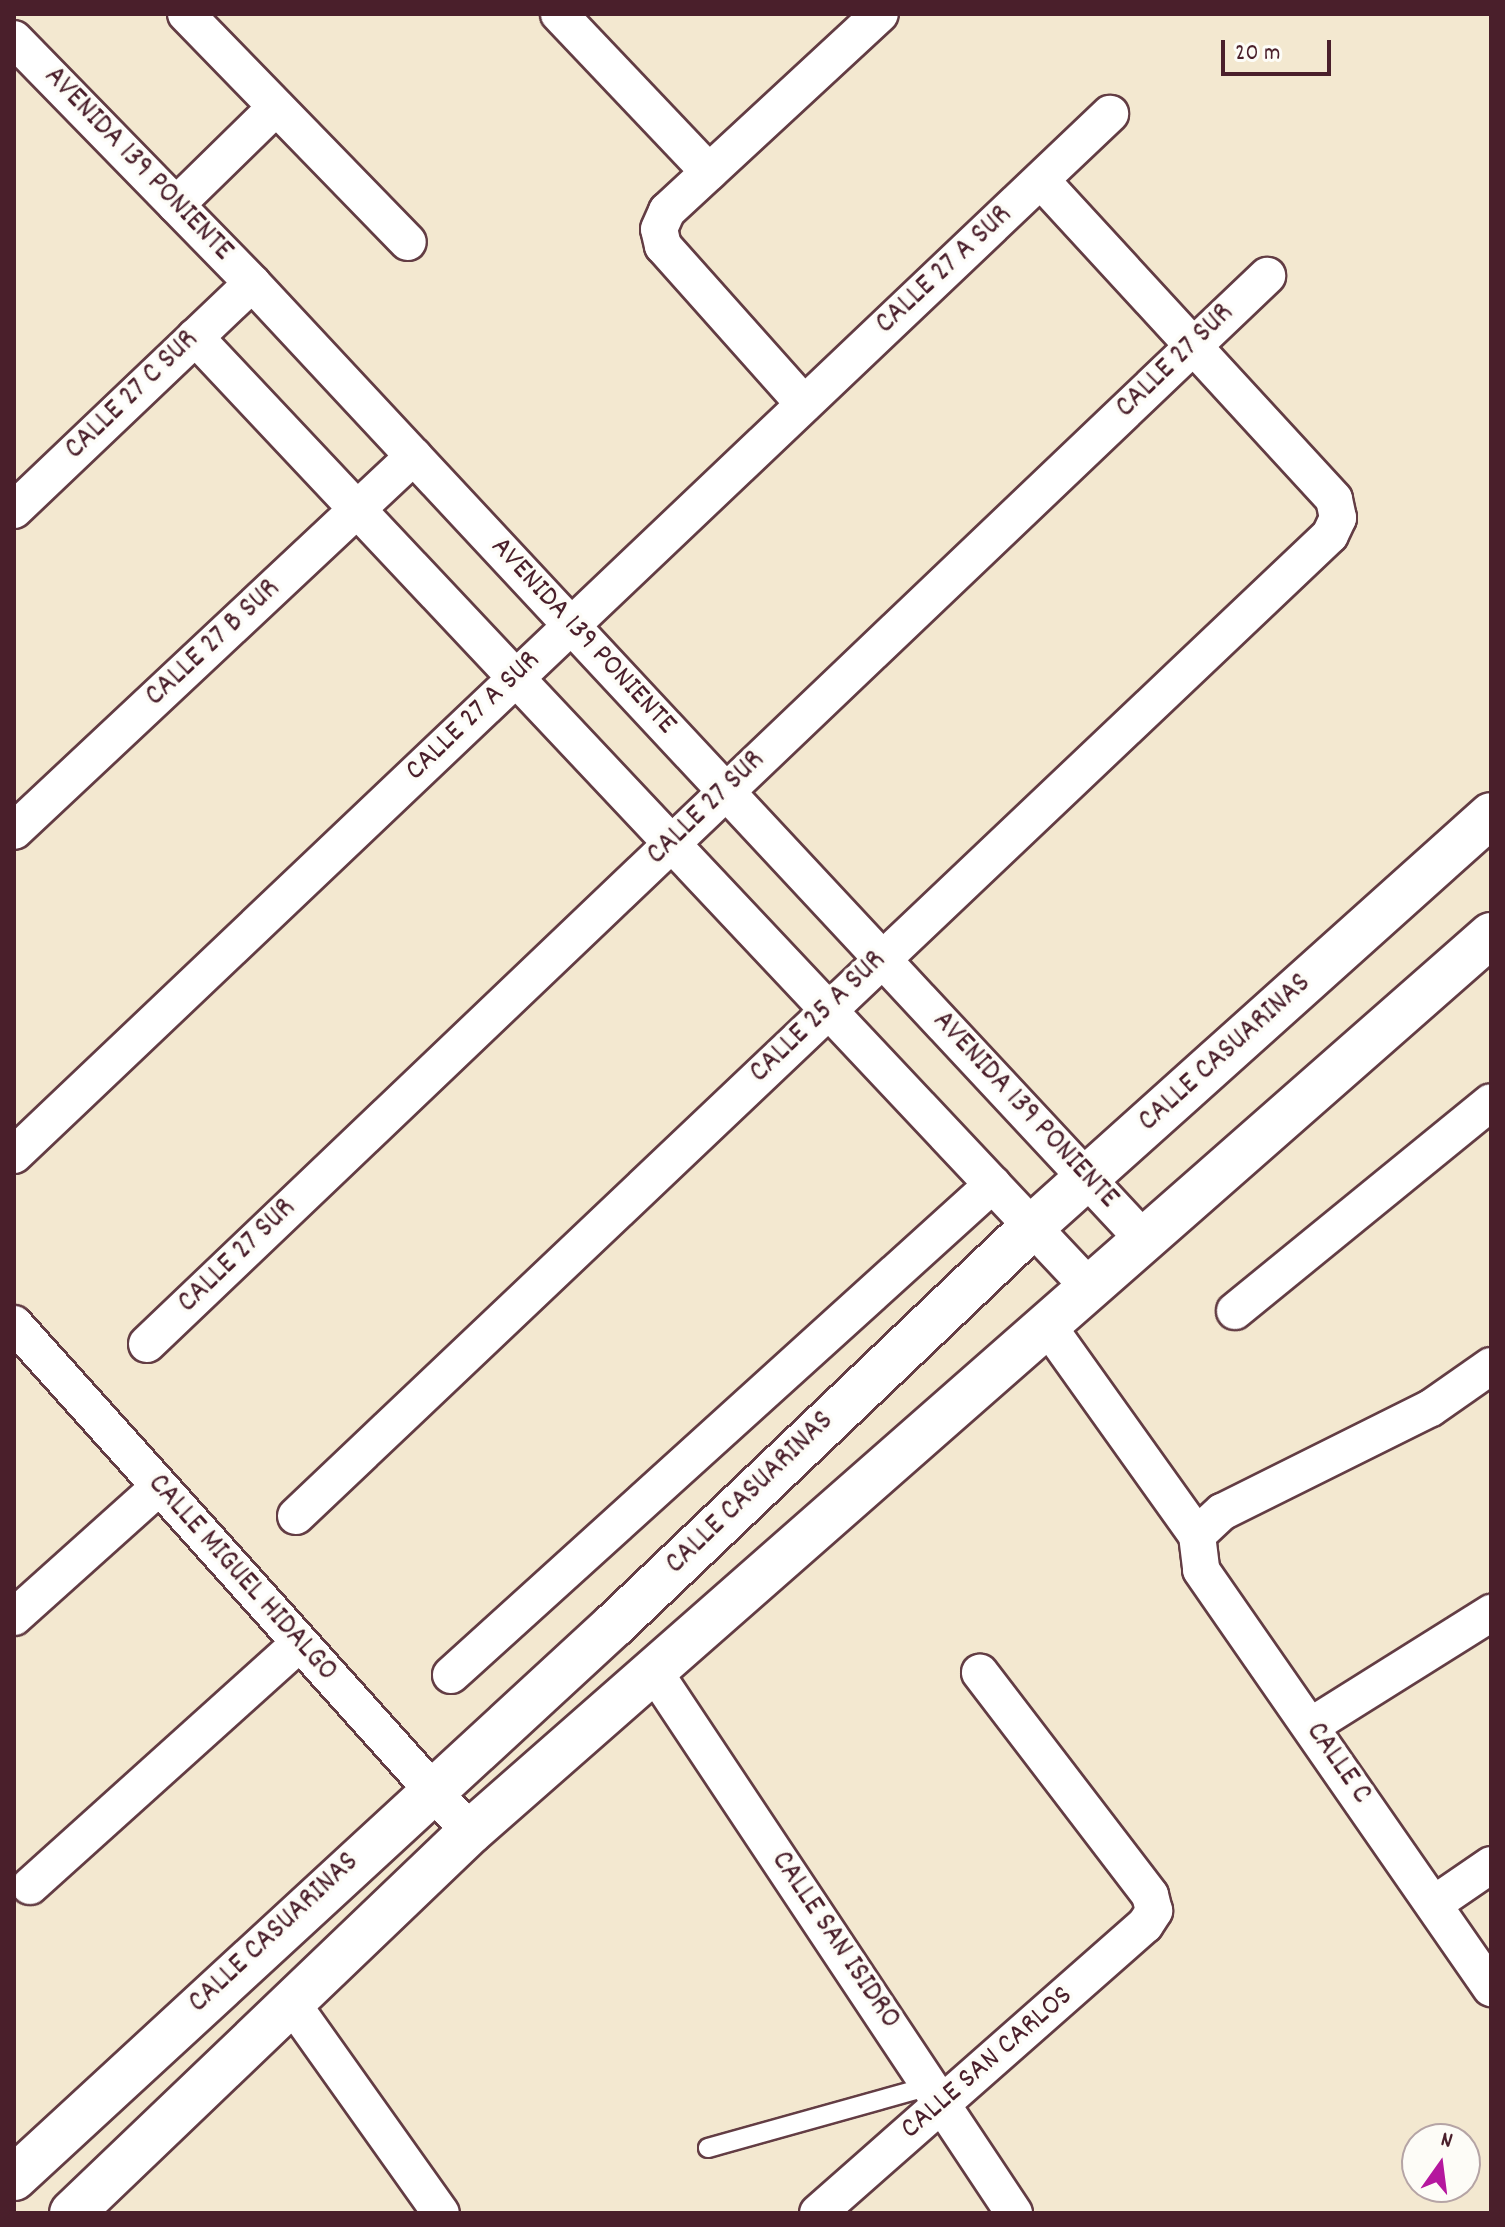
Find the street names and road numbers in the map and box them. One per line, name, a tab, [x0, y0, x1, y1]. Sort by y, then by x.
street label: AVENIDA 139 PONIENTE	[35, 60, 239, 270]
street label: CALLE 27 A SUR	[869, 199, 1021, 343]
street label: CALLE 27 SUR	[1110, 297, 1242, 427]
street label: CALLE 27 C SUR	[59, 323, 207, 469]
street label: AVENIDA 139 PONIENTE	[481, 531, 683, 743]
street label: CALLE 27 B SUR	[139, 572, 289, 716]
street label: CALLE 27 A SUR	[399, 644, 549, 790]
street label: CALLE 27 SUR	[641, 744, 773, 874]
street label: CALLE 25 A SUR	[743, 944, 895, 1092]
street label: CALLE CASUARINAS	[1132, 967, 1320, 1141]
street label: AVENIDA 139 PONIENTE	[923, 1005, 1125, 1217]
street label: CALLE 27 SUR	[172, 1192, 304, 1322]
street label: CALLE CASUARINAS	[659, 1405, 843, 1583]
street label: CALLE MIGUEL HIDALGO	[138, 1468, 344, 1690]
street label: CALLE C	[1296, 1716, 1378, 1812]
street label: CALLE SAN ISIDRO	[761, 1845, 907, 2037]
street label: CALLE CASUARINAS	[182, 1846, 368, 2022]
street label: CALLE SAN CARLOS	[895, 1980, 1081, 2148]

